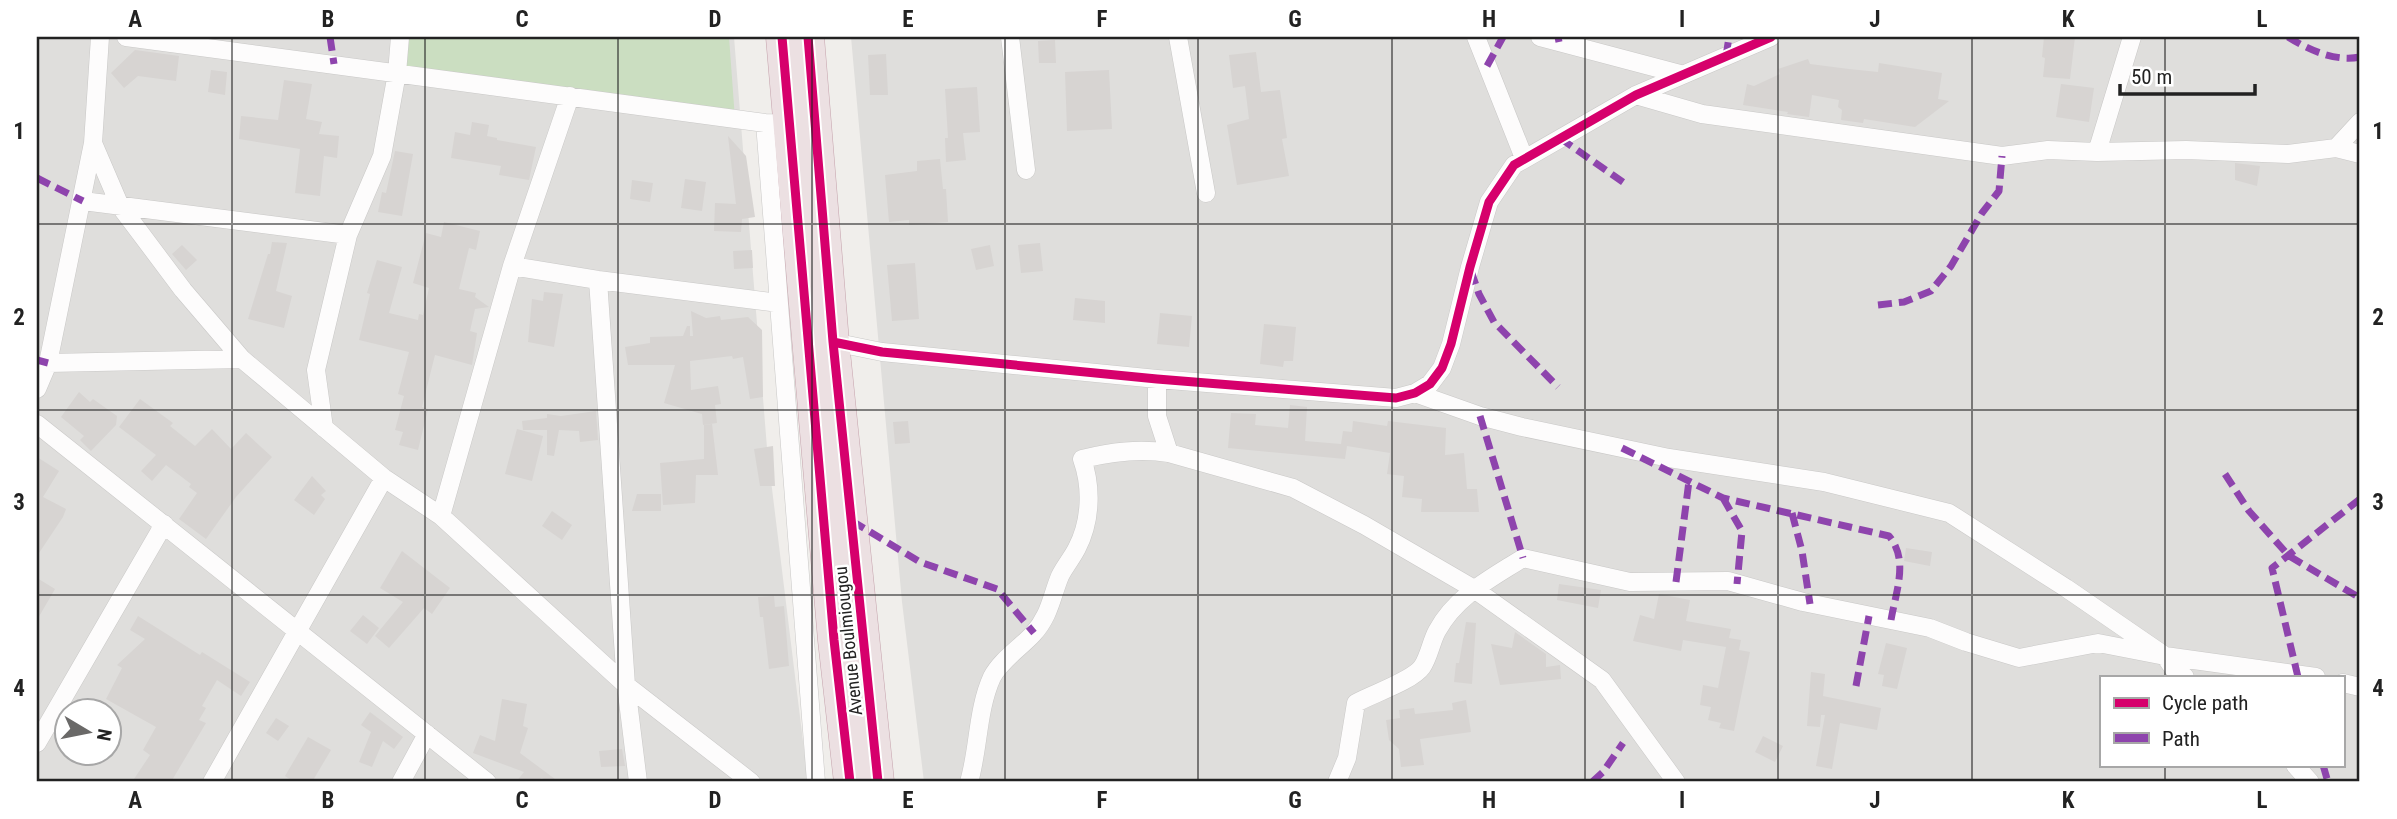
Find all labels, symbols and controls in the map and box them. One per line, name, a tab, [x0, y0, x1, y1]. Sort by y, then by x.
text: A	[128, 6, 142, 33]
text: B	[322, 6, 334, 33]
text: C	[515, 6, 529, 33]
text: D	[709, 6, 722, 33]
text: E	[902, 6, 914, 33]
text: F	[1097, 6, 1108, 33]
text: G	[1288, 6, 1302, 33]
text: H	[1482, 6, 1496, 33]
text: I	[1679, 6, 1685, 33]
text: J	[1869, 6, 1881, 33]
text: K	[2062, 6, 2075, 33]
text: L	[2256, 6, 2268, 33]
scale bar	[2120, 52, 2255, 96]
text: 50 m	[2131, 65, 2172, 89]
text: 1	[13, 118, 25, 145]
text: 1	[2372, 118, 2384, 145]
text: 2	[13, 304, 25, 331]
text: 2	[2372, 304, 2384, 331]
text: 3	[13, 489, 25, 516]
text: 3	[2372, 489, 2384, 516]
street label: Avenue Boulmiougou	[830, 565, 866, 717]
text: 4	[13, 675, 25, 702]
text: 4	[2372, 675, 2384, 702]
legend	[2100, 676, 2344, 766]
text: Cycle path	[2162, 691, 2248, 715]
north arrow	[52, 696, 122, 766]
text: N	[92, 727, 117, 743]
text: Path	[2162, 727, 2200, 751]
text: A	[128, 787, 142, 814]
text: B	[322, 787, 334, 814]
text: C	[515, 787, 529, 814]
text: D	[709, 787, 722, 814]
text: E	[902, 787, 914, 814]
text: F	[1097, 787, 1108, 814]
text: G	[1288, 787, 1302, 814]
text: H	[1482, 787, 1496, 814]
text: I	[1679, 787, 1685, 814]
text: J	[1869, 787, 1881, 814]
text: K	[2062, 787, 2075, 814]
text: L	[2256, 787, 2268, 814]

